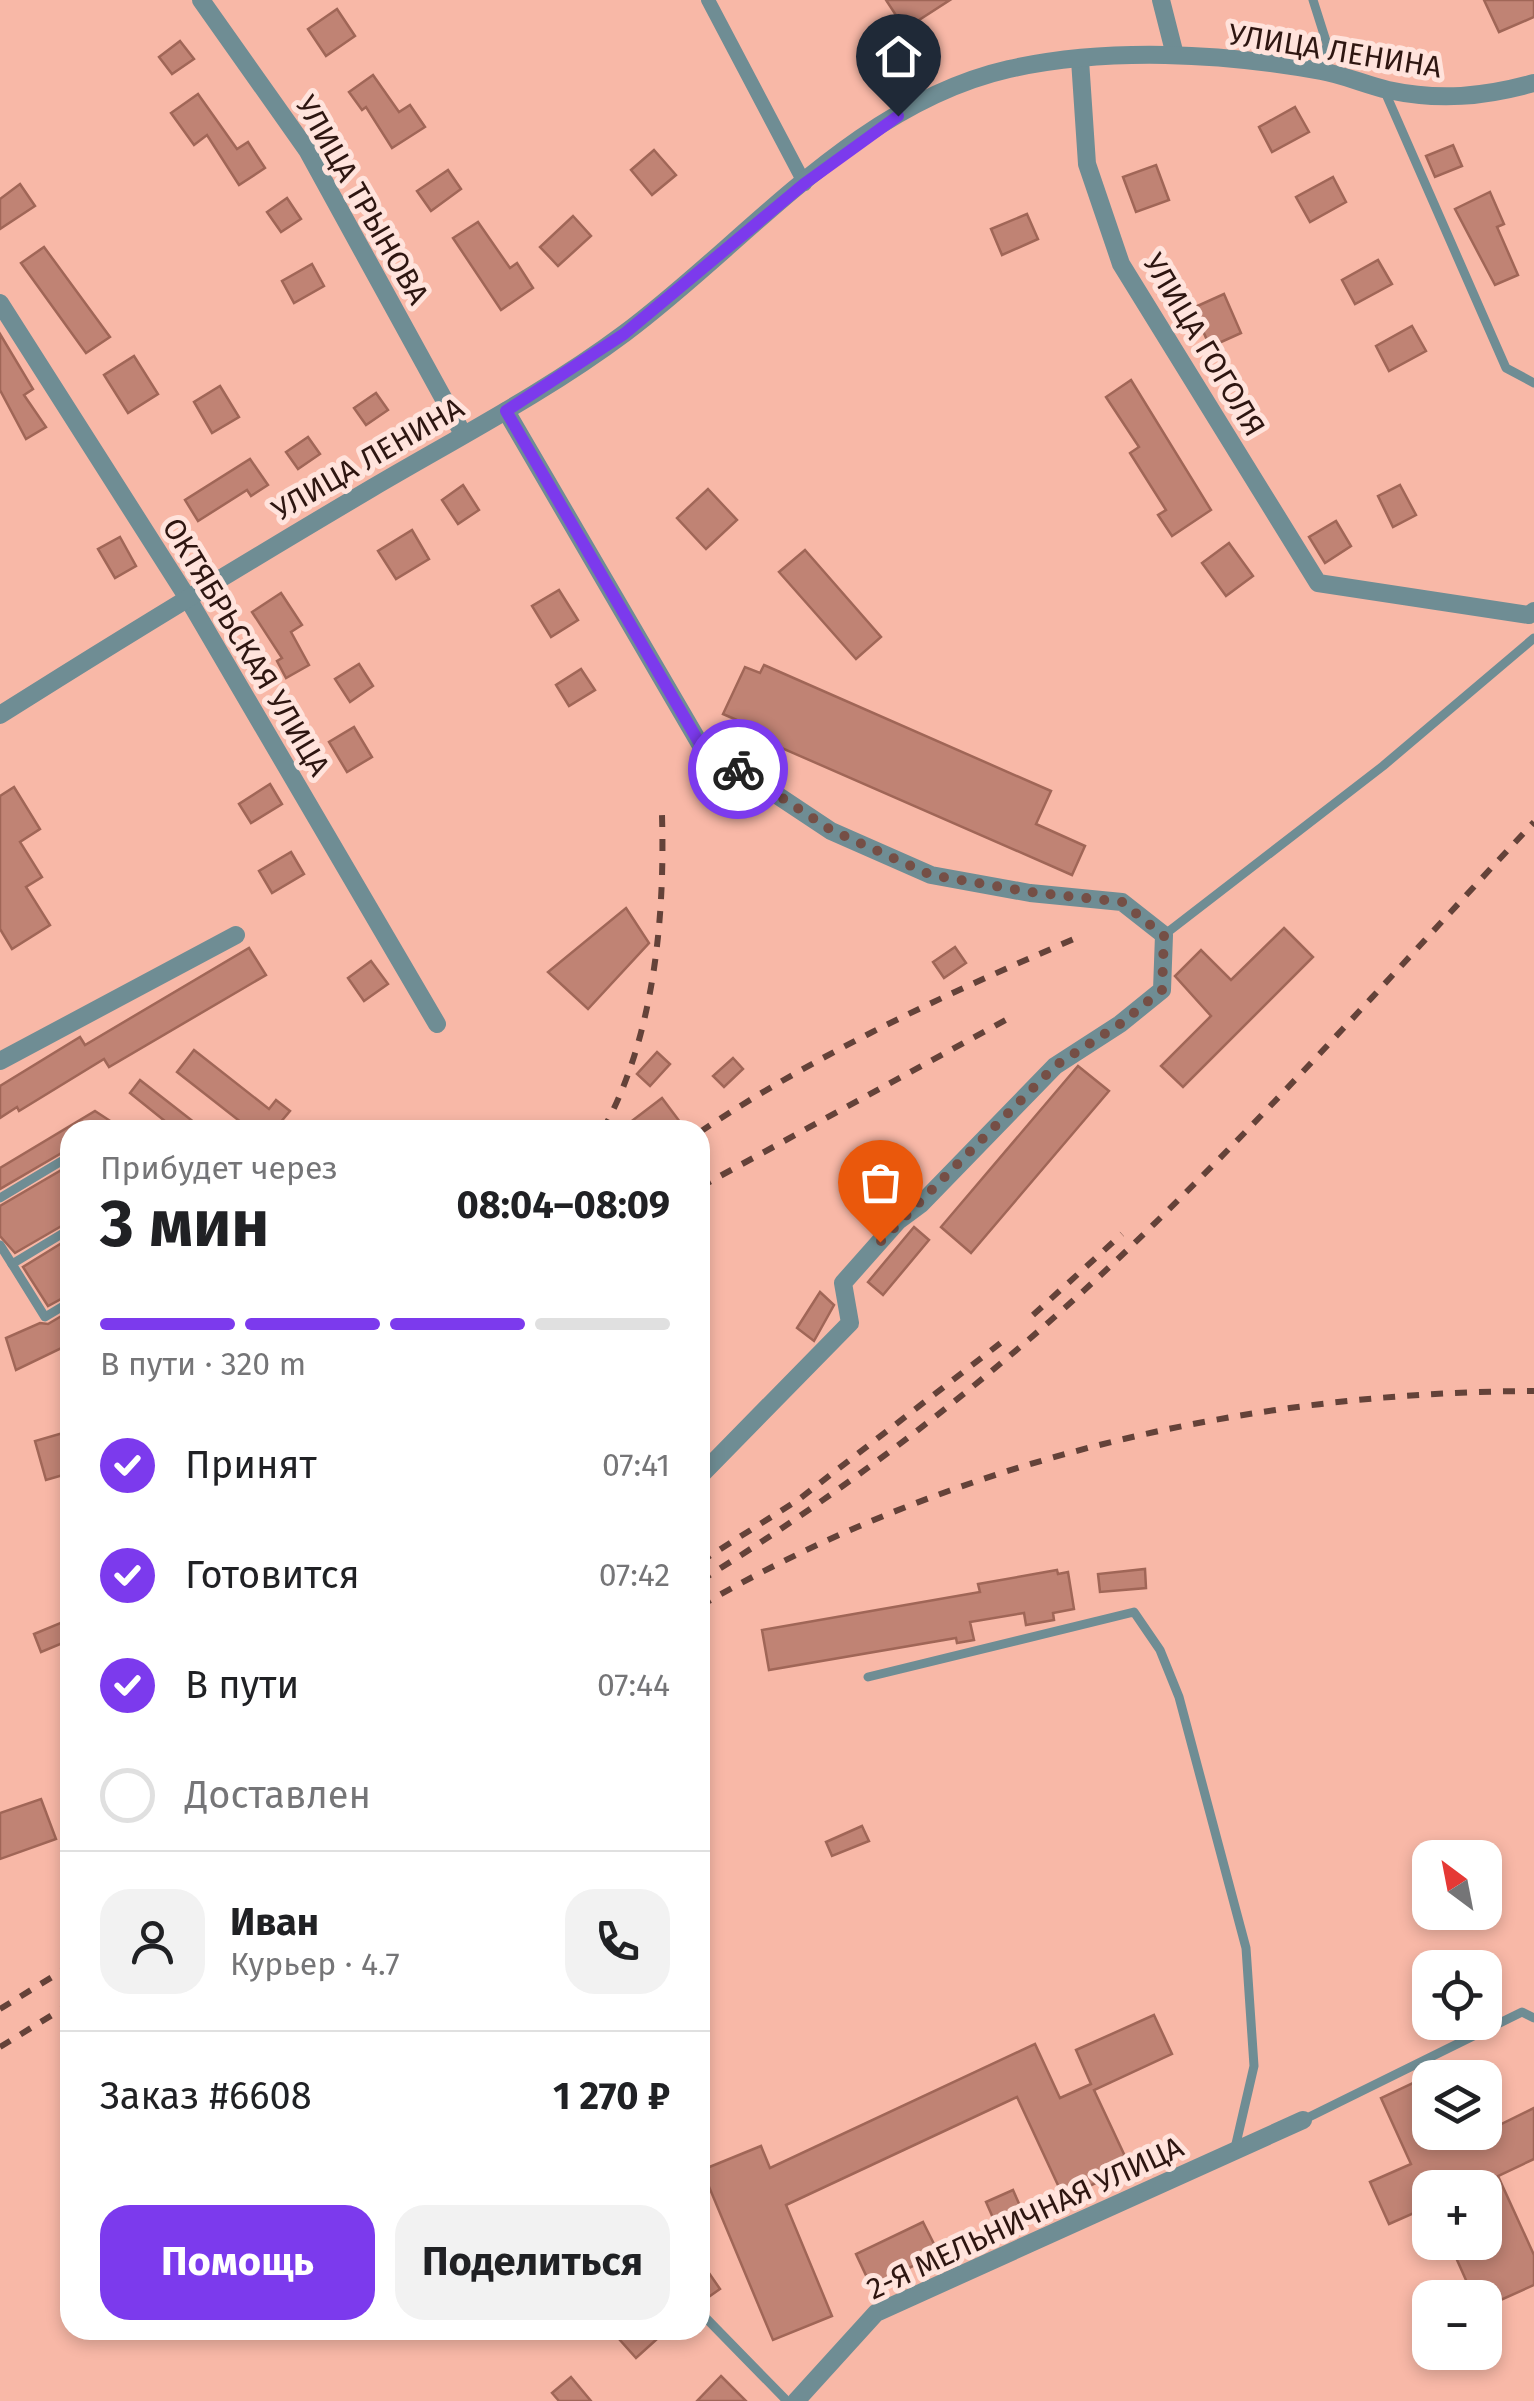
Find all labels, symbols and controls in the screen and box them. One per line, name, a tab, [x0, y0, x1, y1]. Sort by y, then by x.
pin	[856, 14, 941, 117]
street label: УЛИЦА ЛЕНИНА	[1226, 16, 1445, 86]
icon: home	[871, 29, 926, 84]
street label: УЛИЦА ТРЫНОВА	[288, 89, 437, 311]
street label: УЛИЦА ГОГОЛЯ	[1135, 247, 1273, 443]
street label: УЛИЦА ЛЕНИНА	[266, 389, 471, 528]
street label: ОКТЯБРЬСКАЯ УЛИЦА	[155, 512, 338, 783]
courier	[688, 719, 788, 819]
icon: bike	[711, 742, 766, 797]
pin	[838, 1140, 923, 1243]
text: Прибудет через	[100, 1149, 338, 1187]
icon: bag	[853, 1155, 908, 1210]
text: 08:04–08:09	[457, 1182, 670, 1228]
text: 3 мин	[100, 1185, 269, 1263]
text: В пути · 320 m	[100, 1345, 306, 1383]
icon: check	[100, 1438, 155, 1493]
text: Принят	[185, 1442, 317, 1488]
text: 07:41	[602, 1446, 670, 1484]
icon: check	[100, 1548, 155, 1603]
text: Готовится	[185, 1552, 360, 1598]
text: 07:42	[599, 1556, 670, 1594]
icon: check	[100, 1658, 155, 1713]
text: В пути	[185, 1662, 299, 1708]
text: 07:44	[597, 1666, 670, 1704]
text: Доставлен	[185, 1772, 371, 1818]
north arrow	[1412, 1840, 1502, 1930]
map controls	[1412, 1840, 1502, 2370]
button: person	[100, 1889, 205, 1994]
button: phone	[565, 1889, 670, 1994]
text: Иван	[230, 1899, 319, 1945]
text: Курьер · 4.7	[230, 1945, 400, 1983]
button: locate	[1412, 1950, 1502, 2040]
button: layers	[1412, 2060, 1502, 2150]
text: Заказ #6608	[100, 2073, 312, 2119]
text: 1 270 ₽	[553, 2073, 670, 2119]
street label: 2-Я МЕЛЬНИЧНАЯ УЛИЦА	[861, 2128, 1190, 2307]
button: +	[1412, 2170, 1502, 2260]
button: Помощь	[100, 2205, 375, 2320]
button: Поделиться	[395, 2205, 670, 2320]
button: −	[1412, 2280, 1502, 2370]

